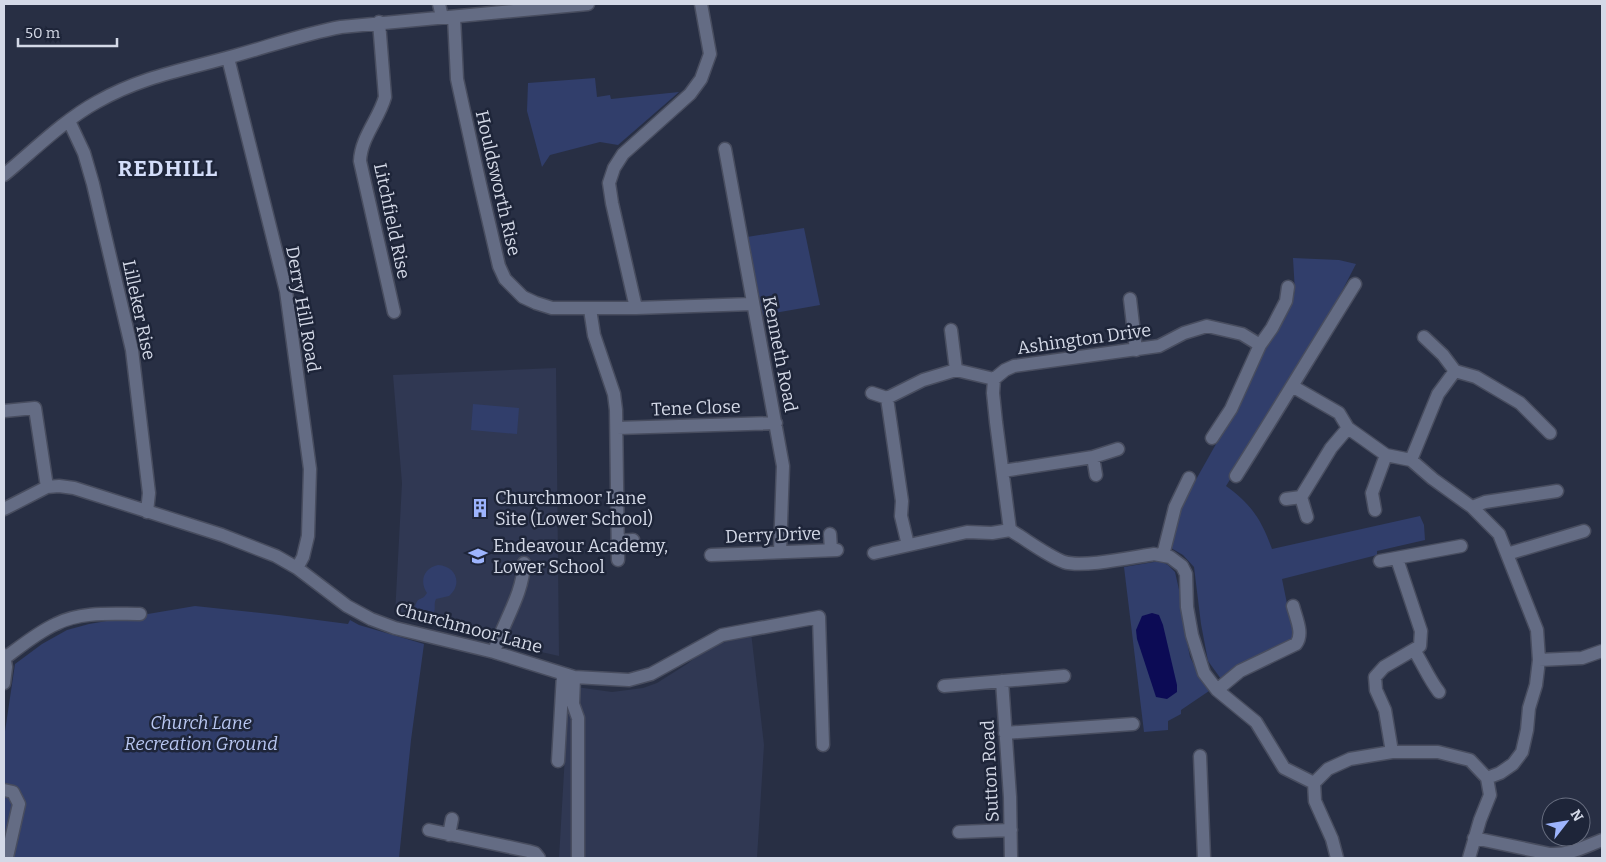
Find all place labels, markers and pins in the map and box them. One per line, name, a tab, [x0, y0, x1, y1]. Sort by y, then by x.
place label: Churchmoor Lane Site (Lower School)	[495, 487, 653, 530]
building icon: Churchmoor Lane Site (Lower School)	[469, 497, 491, 519]
place label: Endeavour Academy, Lower School	[493, 535, 668, 578]
school or university icon: Endeavour Academy, Lower School	[467, 545, 489, 567]

